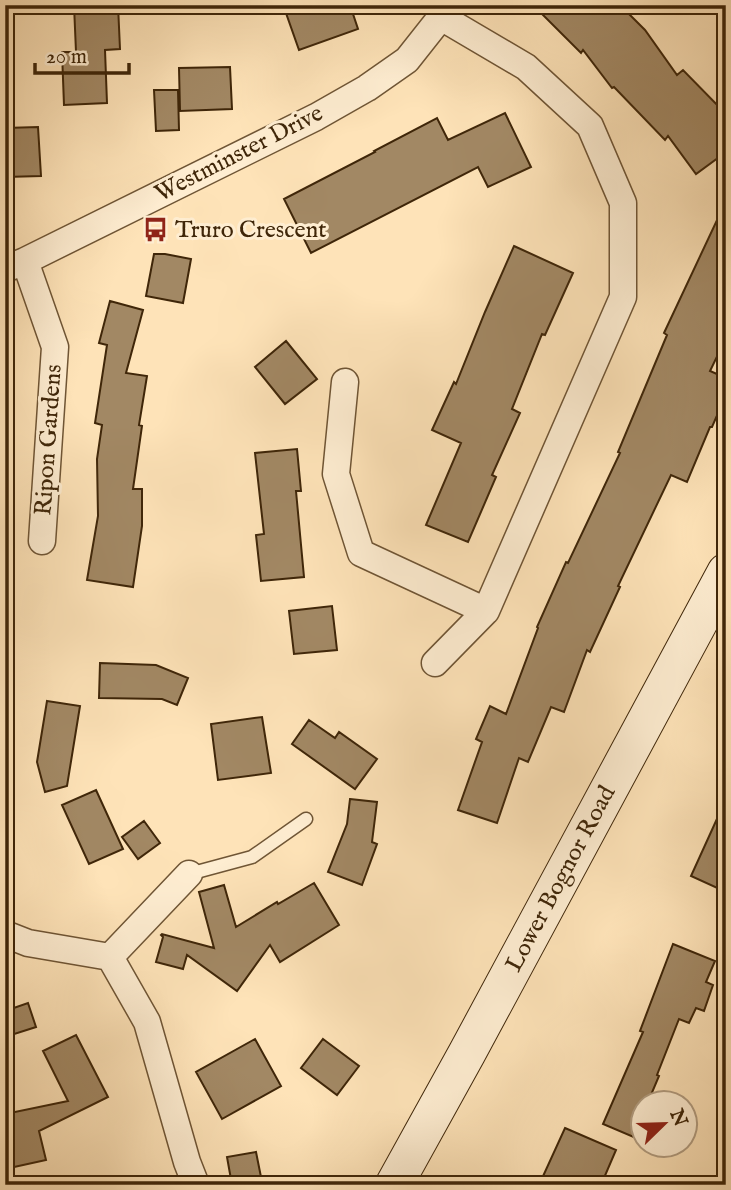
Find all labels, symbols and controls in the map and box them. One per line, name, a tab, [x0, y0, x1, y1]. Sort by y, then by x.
scale bar	[35, 32, 130, 76]
text: 20 m	[46, 44, 87, 71]
street label: Westminster Drive	[150, 98, 328, 210]
place label: Truro Crescent	[175, 215, 327, 246]
bus stop icon: Truro Crescent	[141, 216, 169, 244]
street label: Ripon Gardens	[28, 363, 70, 517]
street label: Lower Bognor Road	[499, 780, 623, 977]
north arrow	[630, 1088, 700, 1158]
text: N	[663, 1105, 692, 1131]

